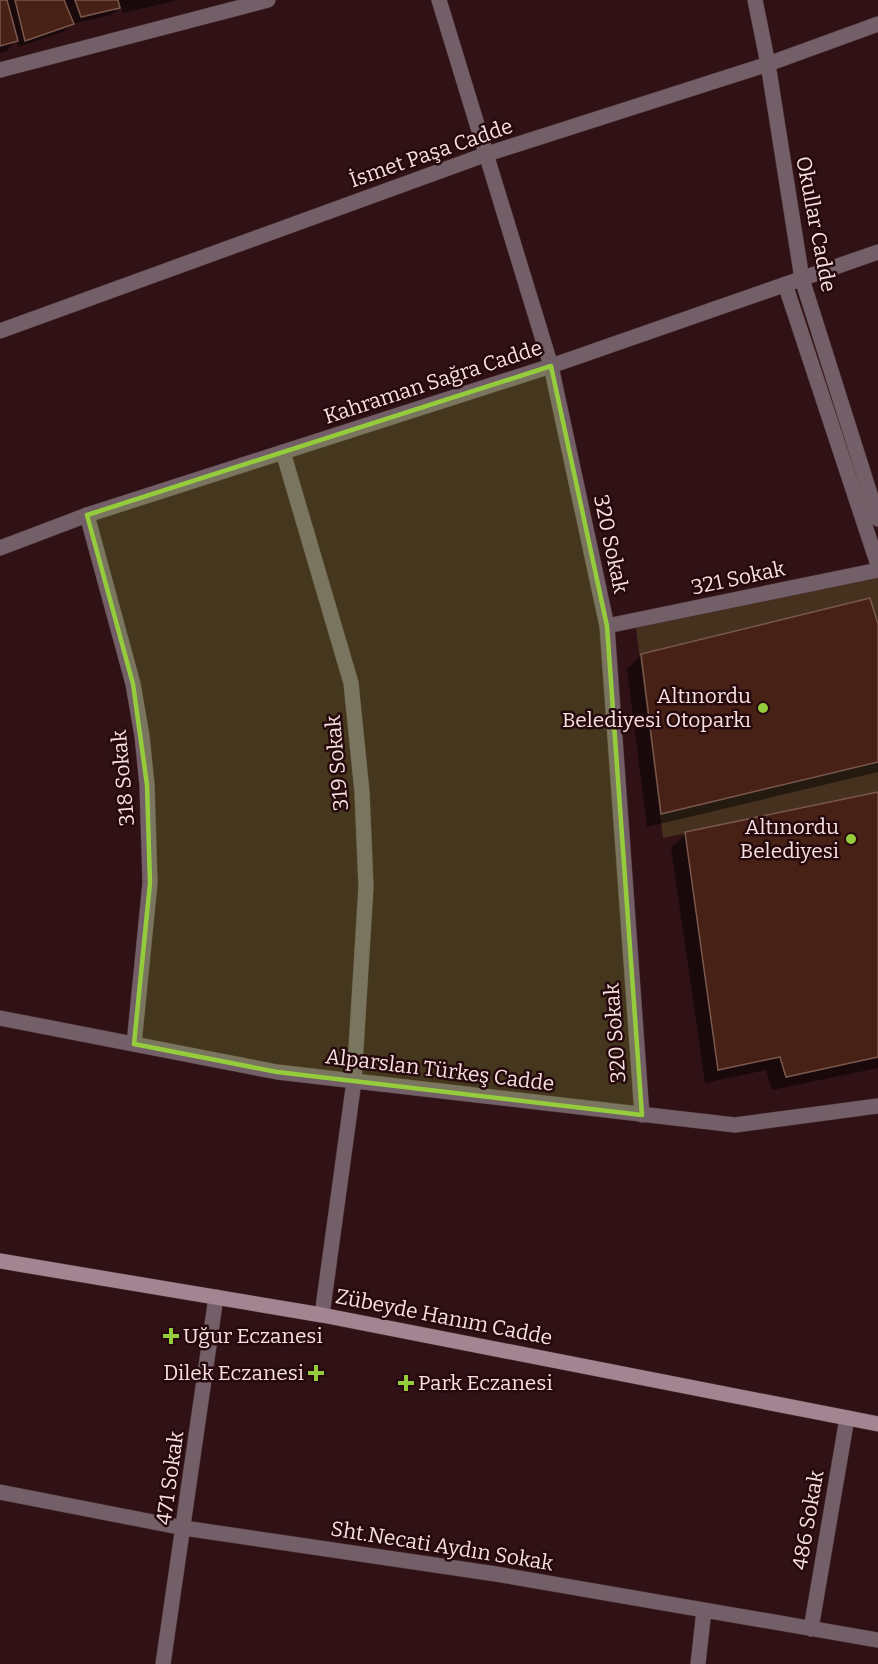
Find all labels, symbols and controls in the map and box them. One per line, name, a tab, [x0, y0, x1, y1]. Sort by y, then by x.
street label: İsmet Paşa Cadde	[346, 113, 516, 193]
street label: Okullar Cadde	[790, 154, 842, 294]
street label: Kahraman Sağra Cadde	[321, 334, 545, 430]
street label: 320 Sokak	[588, 492, 634, 596]
street label: 321 Sokak	[689, 555, 787, 601]
place label: Altınordu Belediyesi Otoparkı	[562, 683, 751, 733]
marker: Altınordu Belediyesi Otoparkı	[756, 701, 770, 715]
street label: 319 Sokak	[320, 714, 354, 812]
street label: 318 Sokak	[106, 729, 140, 827]
place label: Altınordu Belediyesi	[740, 814, 839, 864]
marker: Altınordu Belediyesi	[844, 832, 858, 846]
street label: 320 Sokak	[599, 982, 631, 1084]
street label: Alparslan Türkeş Cadde	[324, 1043, 556, 1097]
street label: Zübeyde Hanım Cadde	[333, 1283, 555, 1351]
place label: Uğur Eczanesi	[183, 1323, 323, 1349]
marker: Uğur Eczanesi	[164, 1329, 178, 1343]
place label: Dilek Eczanesi	[163, 1360, 304, 1386]
marker: Dilek Eczanesi	[309, 1366, 323, 1380]
place label: Park Eczanesi	[418, 1370, 553, 1396]
marker: Park Eczanesi	[399, 1376, 413, 1390]
street label: 471 Sokak	[151, 1429, 189, 1527]
street label: 486 Sokak	[786, 1468, 830, 1572]
street label: Sht.Necati Aydın Sokak	[329, 1516, 555, 1576]

